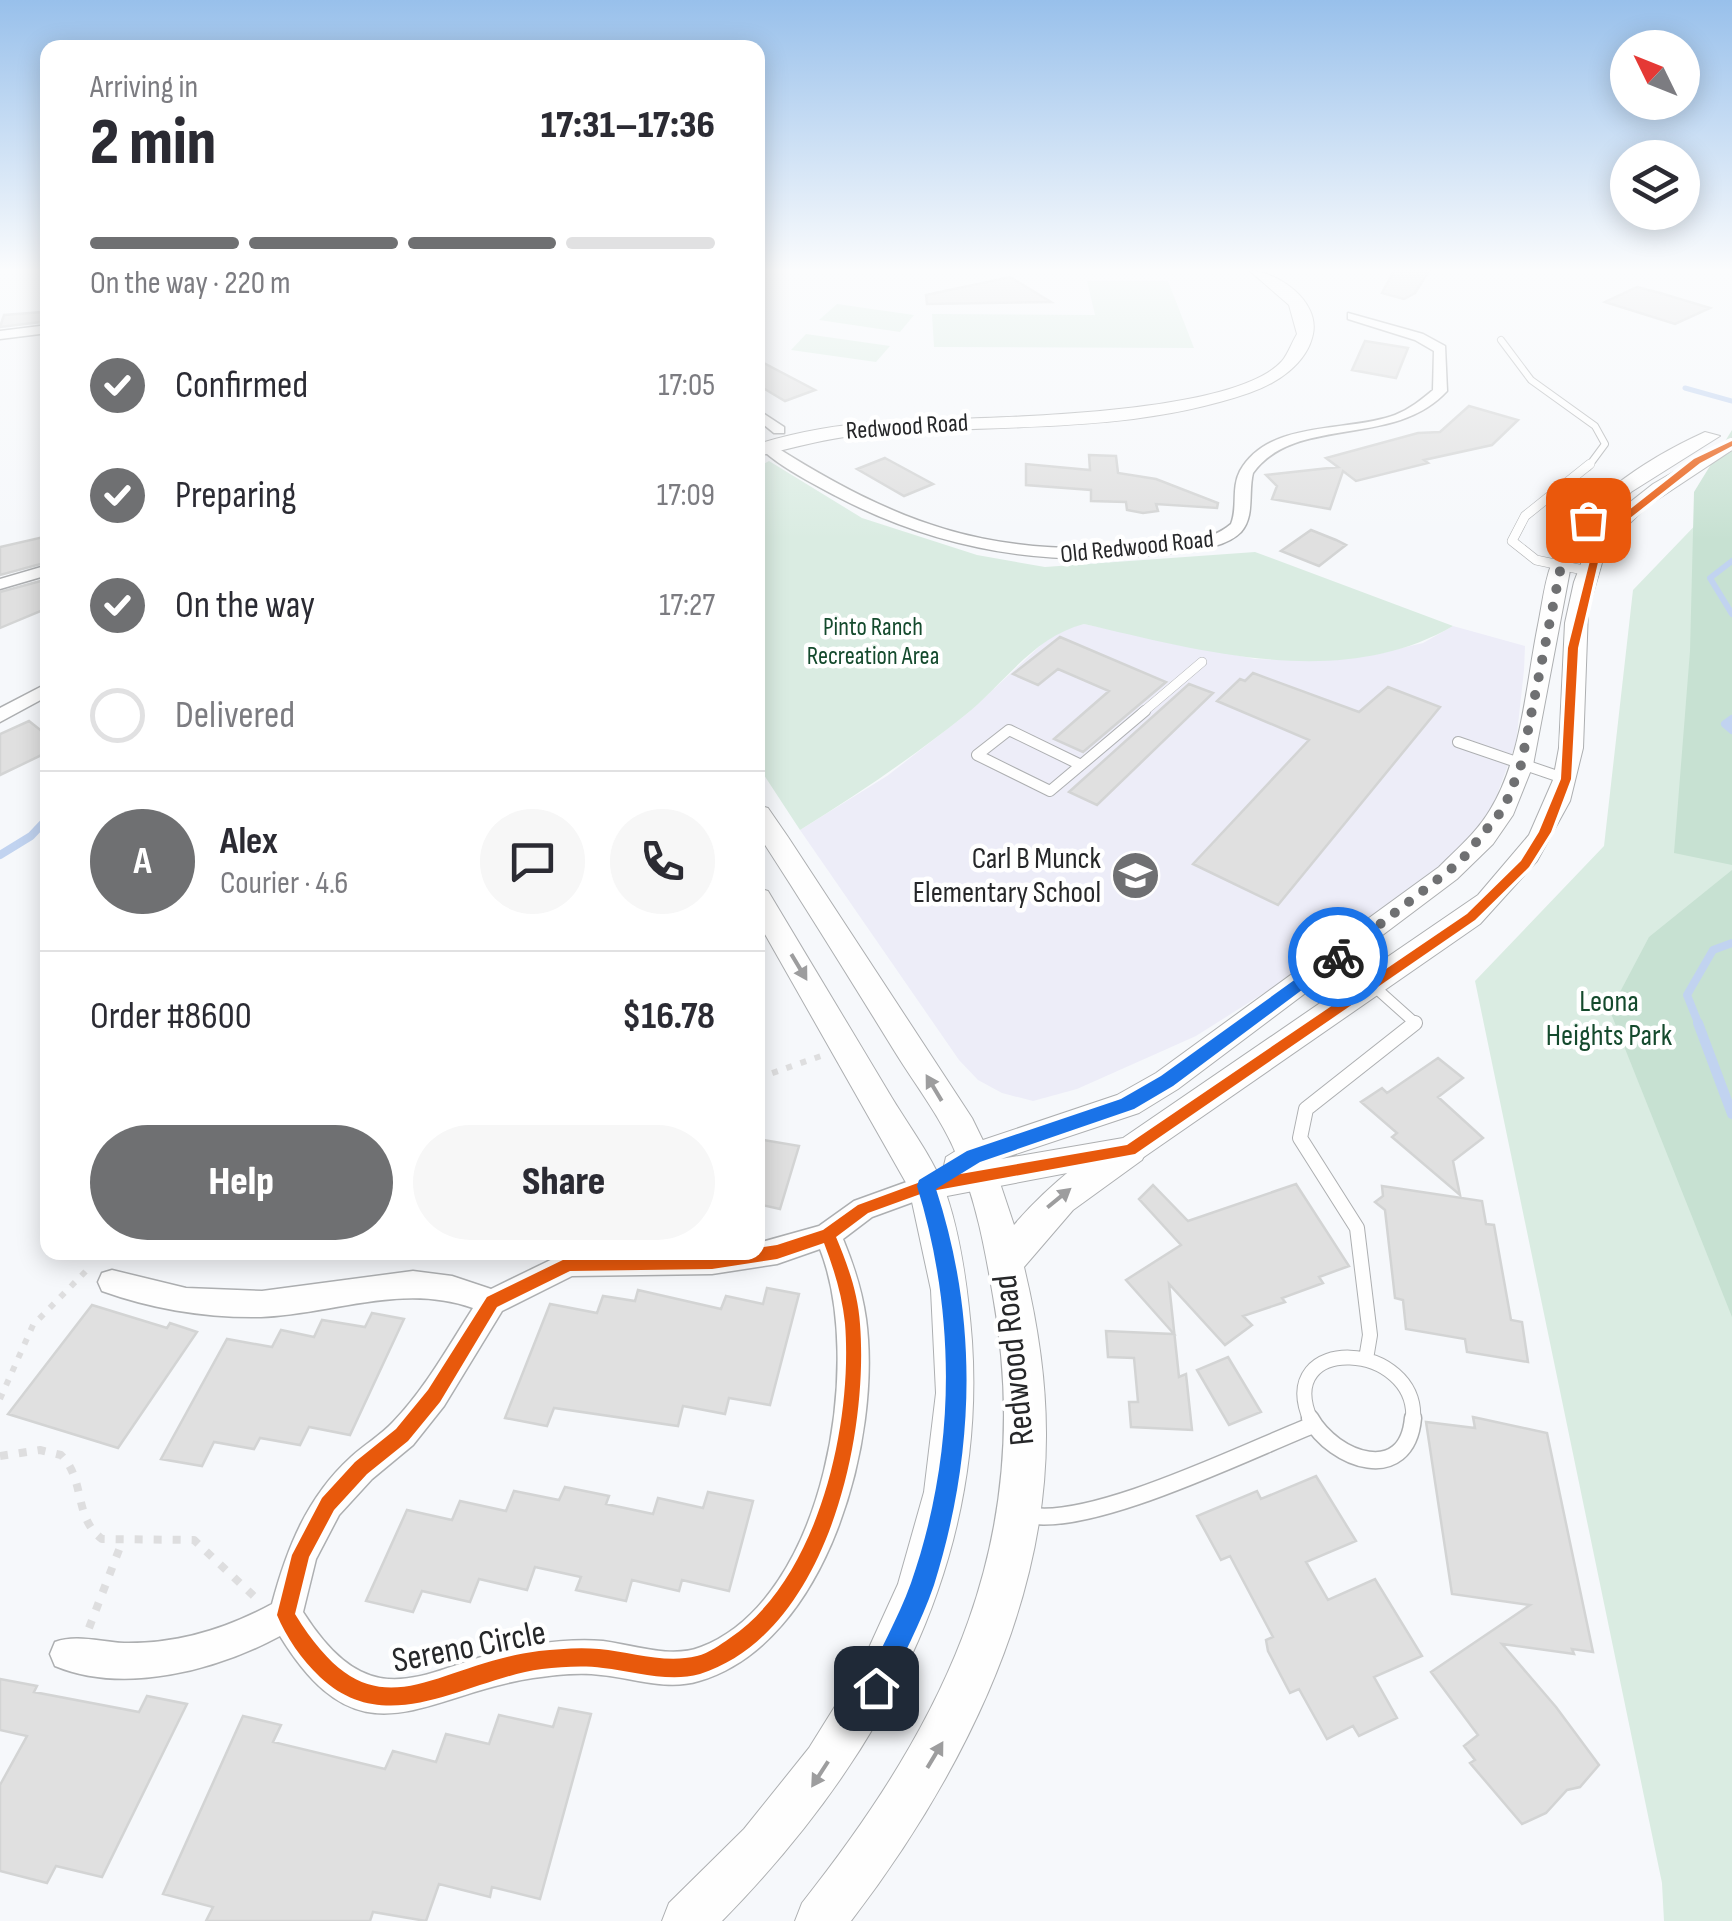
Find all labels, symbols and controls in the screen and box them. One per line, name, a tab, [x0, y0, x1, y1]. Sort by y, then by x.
north arrow	[1610, 30, 1700, 120]
map controls	[1610, 30, 1700, 230]
text: Arriving in	[90, 68, 198, 107]
text: 17:31–17:36	[541, 103, 715, 148]
text: 2 min	[90, 105, 216, 183]
button: layers	[1610, 140, 1700, 230]
text: On the way · 220 m	[90, 264, 291, 303]
icon: check	[90, 358, 145, 413]
text: Confirmed	[175, 363, 308, 408]
text: 17:05	[658, 366, 715, 405]
street label: Redwood Road	[845, 407, 969, 447]
icon: check	[90, 468, 145, 523]
text: Preparing	[175, 473, 296, 518]
text: 17:09	[657, 476, 715, 515]
pin	[1546, 478, 1631, 563]
icon: bag	[1561, 493, 1616, 548]
street label: Old Redwood Road	[1059, 524, 1215, 570]
icon: check	[90, 578, 145, 633]
text: On the way	[175, 583, 315, 628]
text: 17:27	[659, 586, 715, 625]
park label: Pinto Ranch Recreation Area	[807, 612, 939, 672]
text: Delivered	[175, 693, 295, 738]
button: chat	[480, 809, 585, 914]
button: phone	[610, 809, 715, 914]
text: Alex	[220, 819, 278, 864]
text: A	[133, 839, 152, 884]
place label: Carl B Munck Elementary School	[913, 841, 1102, 911]
school or university icon: Carl B Munck Elementary School	[1110, 850, 1162, 902]
text: Courier · 4.6	[220, 864, 348, 903]
courier	[1288, 907, 1388, 1007]
icon: bike	[1311, 930, 1366, 985]
one-way arrow	[790, 953, 807, 981]
park label: Leona Heights Park	[1546, 984, 1673, 1054]
text: Order #8600	[90, 994, 252, 1039]
text: $16.78	[622, 994, 715, 1039]
one-way arrow	[925, 1074, 943, 1102]
button: Help	[90, 1125, 393, 1240]
button: Share	[413, 1125, 715, 1240]
one-way arrow	[1046, 1188, 1072, 1209]
street label: Redwood Road	[984, 1273, 1044, 1447]
street label: Sereno Circle	[389, 1611, 549, 1683]
pin	[834, 1646, 919, 1731]
icon: home	[849, 1661, 904, 1716]
one-way arrow	[926, 1741, 943, 1769]
one-way arrow	[811, 1760, 829, 1788]

